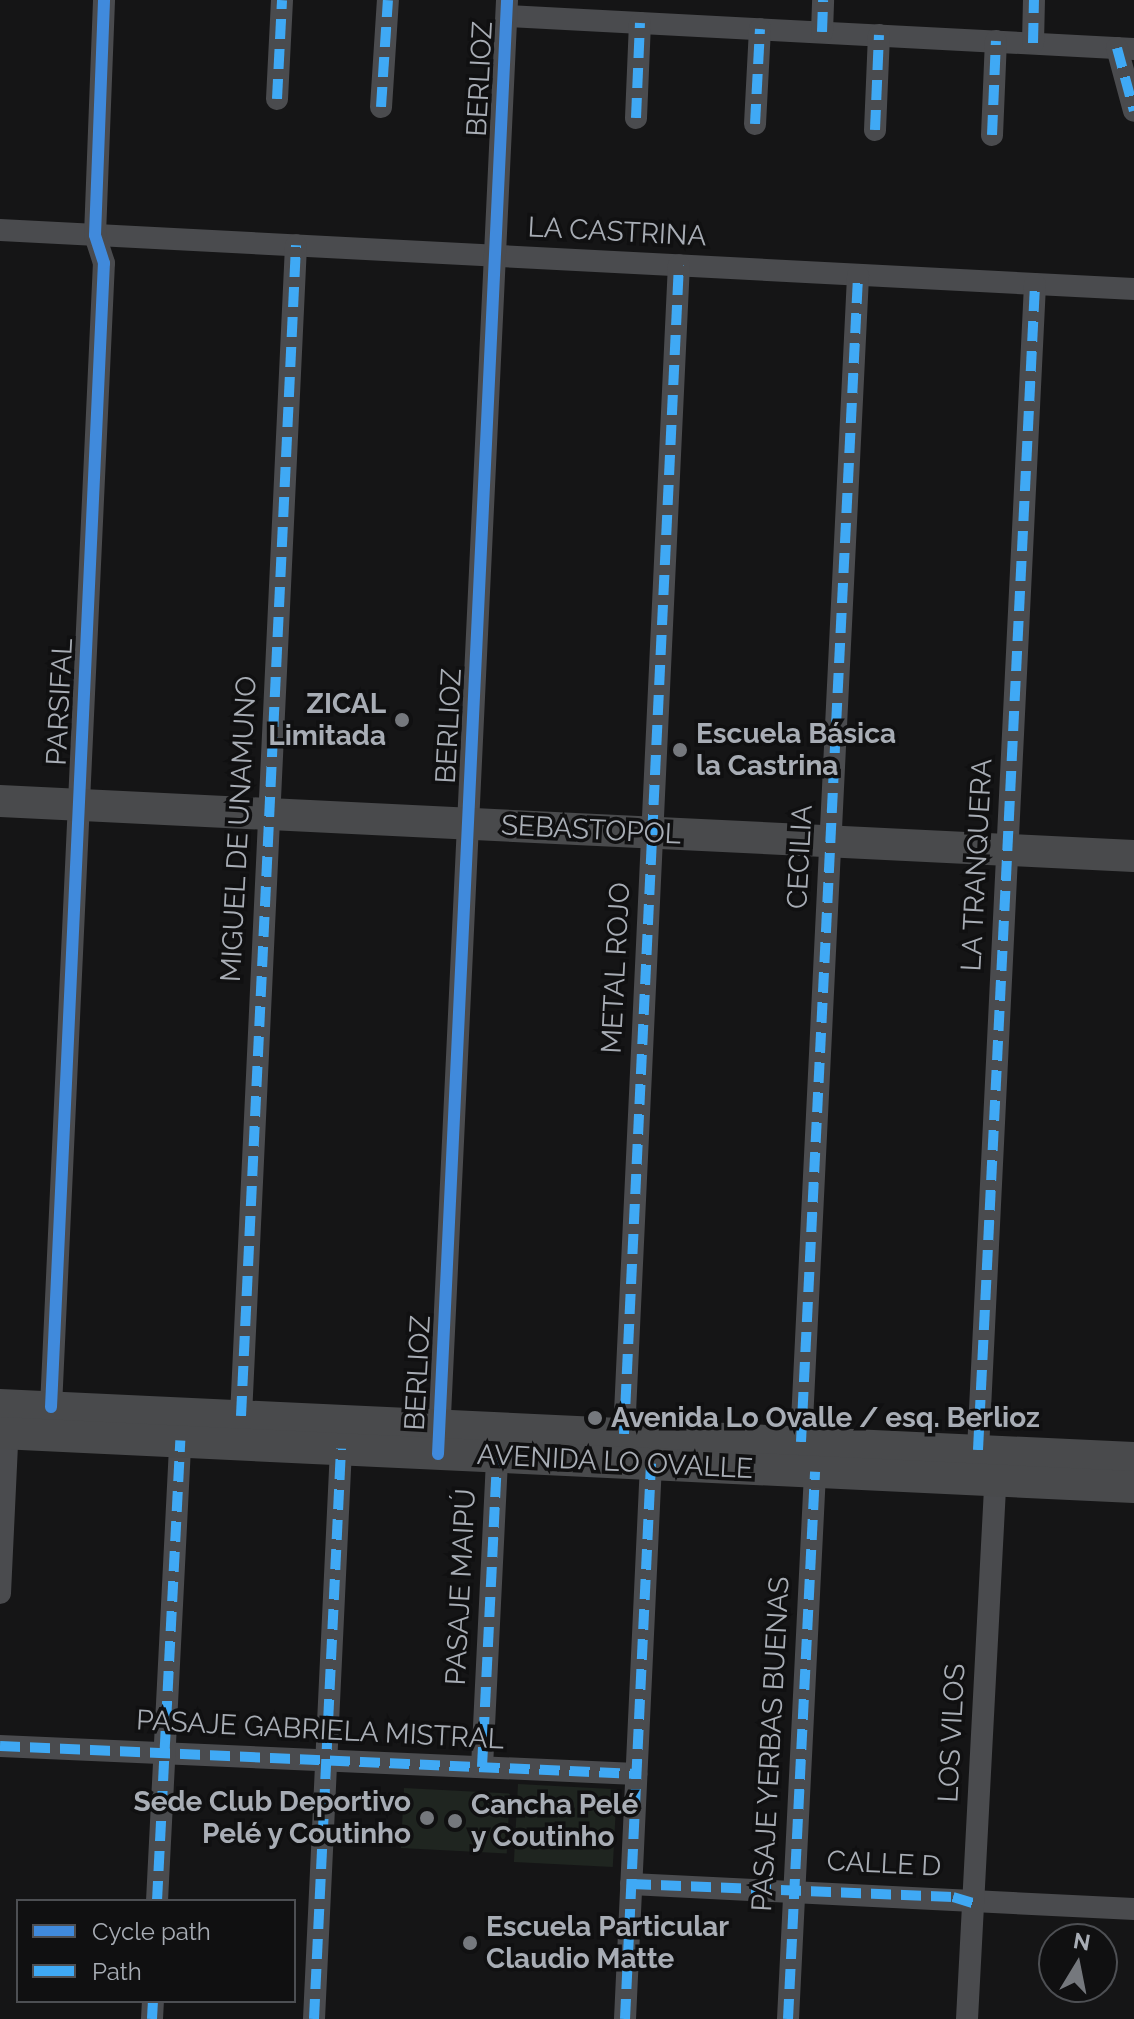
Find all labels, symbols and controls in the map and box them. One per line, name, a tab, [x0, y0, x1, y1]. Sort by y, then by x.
street label: BERLIOZ	[460, 20, 500, 138]
street label: LA CASTRINA	[526, 211, 708, 253]
street label: PARSIFAL	[40, 638, 80, 766]
street label: BERLIOZ	[429, 667, 469, 785]
street label: MIGUEL DE UNAMUNO	[214, 675, 264, 983]
place label: ZICAL Limitada	[268, 687, 386, 753]
marker: ZICAL Limitada	[393, 711, 411, 729]
place label: Escuela Básica la Castrina	[696, 717, 896, 783]
marker: Escuela Básica la Castrina	[671, 741, 689, 759]
street label: LA TRANQUERA	[955, 757, 999, 973]
street label: CECILIA	[780, 804, 820, 910]
street label: SEBASTOPOL	[500, 809, 682, 851]
street label: METAL ROJO	[595, 881, 637, 1055]
street label: BERLIOZ	[398, 1314, 438, 1432]
place label: Avenida Lo Ovalle / esq. Berlioz	[611, 1401, 1040, 1435]
marker: Avenida Lo Ovalle / esq. Berlioz	[586, 1409, 604, 1427]
street label: AVENIDA LO OVALLE	[476, 1438, 754, 1486]
street label: PASAJE MAIPÚ	[439, 1488, 483, 1686]
street label: PASAJE YERBAS BUENAS	[745, 1575, 797, 1913]
street label: LOS VILOS	[932, 1662, 972, 1804]
street label: PASAJE GABRIELA MISTRAL	[135, 1704, 505, 1756]
place label: Sede Club Deportivo Pelé y Coutinho	[134, 1785, 411, 1851]
place label: Cancha Pelé y Coutinho	[471, 1788, 638, 1854]
marker: Sede Club Deportivo Pelé y Coutinho	[418, 1809, 436, 1827]
marker: Cancha Pelé y Coutinho	[446, 1812, 464, 1830]
street label: CALLE D	[826, 1844, 942, 1884]
legend	[16, 1899, 296, 2003]
place label: Escuela Particular Claudio Matte	[486, 1910, 729, 1976]
text: Cycle path	[92, 1917, 211, 1946]
north arrow	[1038, 1923, 1118, 2003]
text: N	[1071, 1927, 1092, 1956]
marker: Escuela Particular Claudio Matte	[461, 1934, 479, 1952]
text: Path	[92, 1957, 142, 1986]

